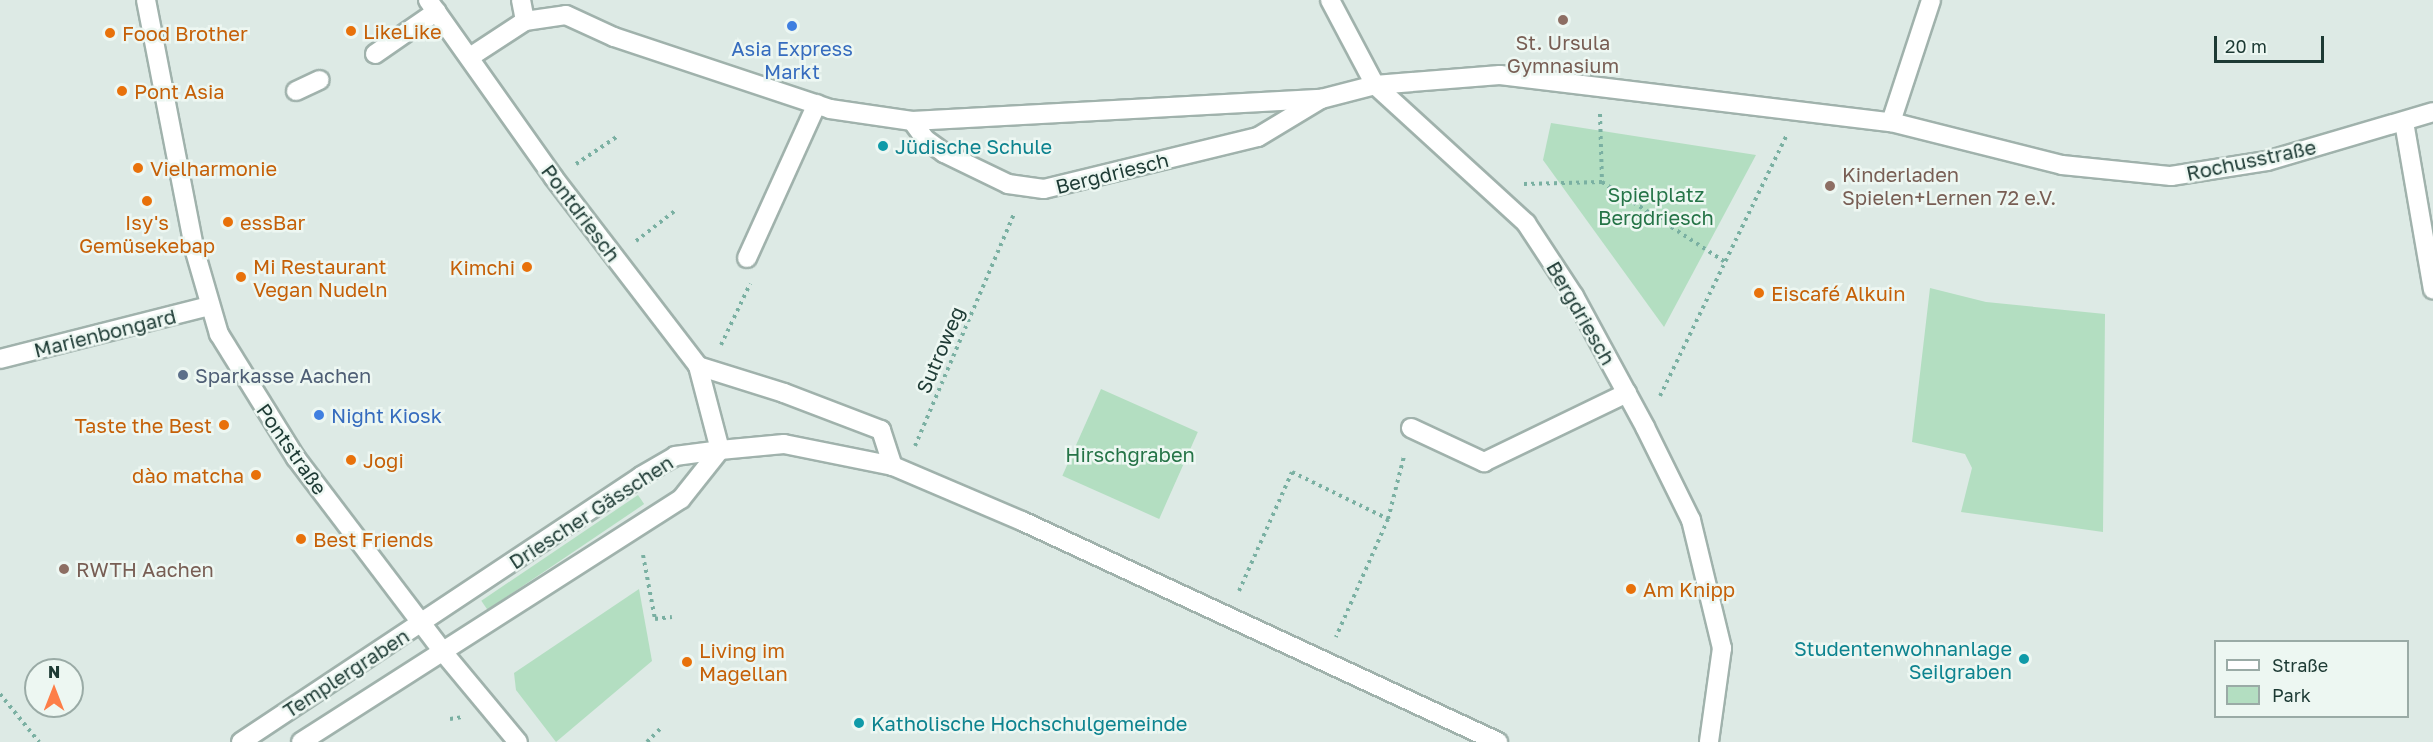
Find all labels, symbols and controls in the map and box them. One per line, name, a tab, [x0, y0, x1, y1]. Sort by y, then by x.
marker: St. Ursula Gymnasium	[1556, 13, 1570, 27]
place label: LikeLike	[363, 19, 442, 43]
marker: Asia Express Markt	[785, 19, 799, 33]
place label: Food Brother	[122, 21, 248, 45]
marker: LikeLike	[344, 24, 358, 38]
scale bar	[2217, 24, 2326, 62]
marker: Food Brother	[103, 26, 117, 40]
place label: St. Ursula Gymnasium	[1507, 30, 1619, 77]
text: 20 m	[2225, 35, 2267, 57]
place label: Asia Express Markt	[731, 36, 853, 83]
place label: Pont Asia	[134, 79, 225, 103]
marker: Pont Asia	[115, 84, 129, 98]
place label: Jüdische Schule	[895, 134, 1052, 158]
street label: Rochusstraße	[2184, 135, 2318, 185]
marker: Jüdische Schule	[876, 139, 890, 153]
street label: Bergdriesch	[1053, 147, 1171, 199]
place label: Vielharmonie	[150, 156, 277, 180]
street label: Pontdriesch	[537, 160, 625, 266]
marker: Vielharmonie	[131, 161, 145, 175]
place label: Kinderladen Spielen+Lernen 72 e.V.	[1842, 162, 2056, 209]
marker: Kinderladen Spielen+Lernen 72 e.V.	[1823, 179, 1837, 193]
park label: Spielplatz Bergdriesch	[1598, 182, 1714, 229]
marker: Isy's Gemüsekebap	[140, 194, 154, 208]
place label: Isy's Gemüsekebap	[79, 210, 215, 257]
place label: essBar	[240, 210, 305, 234]
marker: essBar	[221, 215, 235, 229]
place label: Mi Restaurant Vegan Nudeln	[253, 254, 388, 301]
place label: Kimchi	[450, 255, 515, 279]
street label: Bergdriesch	[1542, 257, 1620, 369]
marker: Kimchi	[520, 260, 534, 274]
marker: Mi Restaurant Vegan Nudeln	[234, 270, 248, 284]
place label: Eiscafé Alkuin	[1771, 281, 1906, 305]
marker: Eiscafé Alkuin	[1752, 286, 1766, 300]
street label: Sutroweg	[911, 303, 969, 397]
street label: Marienbongard	[31, 304, 179, 362]
place label: Sparkasse Aachen	[195, 363, 371, 387]
marker: Sparkasse Aachen	[176, 368, 190, 382]
street label: Pontstraße	[252, 399, 332, 499]
place label: Night Kiosk	[331, 403, 442, 427]
marker: Night Kiosk	[312, 408, 326, 422]
place label: Taste the Best	[74, 413, 212, 437]
marker: Taste the Best	[217, 418, 231, 432]
park label: Hirschgraben	[1065, 442, 1195, 466]
place label: Jogi	[363, 448, 404, 472]
street label: Driescher Gässchen	[505, 450, 677, 574]
marker: Jogi	[344, 453, 358, 467]
place label: dào matcha	[132, 463, 244, 487]
marker: dào matcha	[249, 468, 263, 482]
place label: Best Friends	[313, 527, 433, 551]
marker: Best Friends	[294, 532, 308, 546]
place label: RWTH Aachen	[76, 557, 214, 581]
marker: RWTH Aachen	[57, 562, 71, 576]
place label: Am Knipp	[1643, 577, 1735, 601]
marker: Am Knipp	[1624, 582, 1638, 596]
street label: Templergraben	[279, 623, 413, 723]
place label: Studentenwohnanlage Seilgraben	[1794, 636, 2012, 683]
place label: Living im Magellan	[699, 638, 788, 685]
legend	[2214, 640, 2409, 718]
marker: Studentenwohnanlage Seilgraben	[2017, 652, 2031, 666]
text: Straße	[2272, 654, 2328, 676]
marker: Living im Magellan	[680, 655, 694, 669]
north arrow	[24, 658, 84, 718]
text: N	[48, 662, 60, 682]
text: Park	[2272, 684, 2311, 706]
place label: Katholische Hochschulgemeinde	[871, 711, 1187, 735]
marker: Katholische Hochschulgemeinde	[852, 716, 866, 730]

